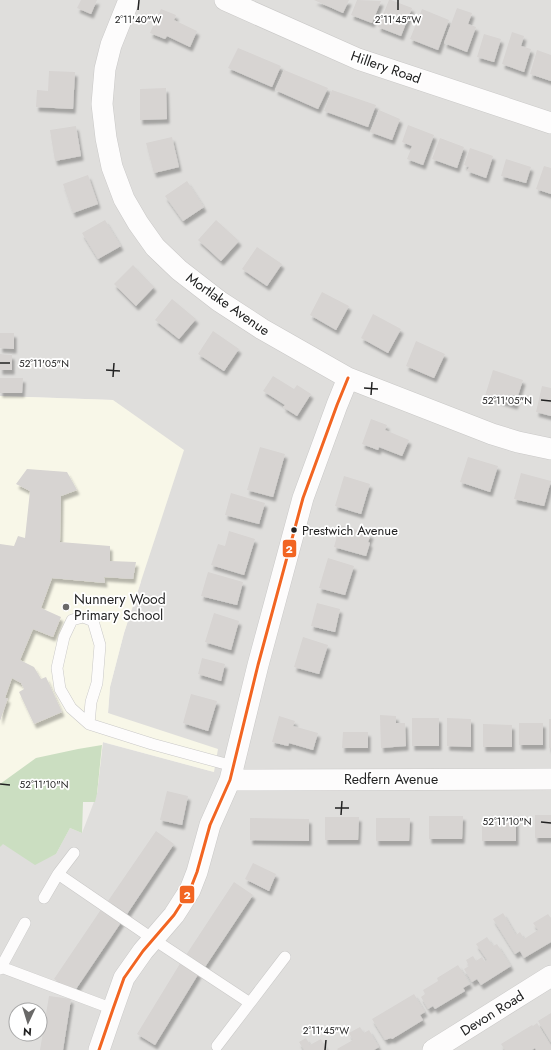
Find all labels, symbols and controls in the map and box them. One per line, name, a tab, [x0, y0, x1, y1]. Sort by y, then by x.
text: 2°11'40"W	[115, 12, 161, 27]
text: 2°11'45"W	[375, 12, 421, 27]
street label: Hillery Road	[348, 46, 424, 88]
street label: Mortlake Avenue	[182, 268, 274, 340]
text: 52°11'05"N	[19, 356, 69, 371]
text: 52°11'05"N	[482, 393, 532, 408]
place label: Prestwich Avenue	[302, 521, 398, 540]
marker: Prestwich Avenue	[289, 525, 299, 535]
line badge: 2	[282, 539, 297, 558]
text: 2	[285, 541, 293, 557]
place label: Nunnery Wood Primary School	[74, 589, 166, 625]
marker: Nunnery Wood Primary School	[61, 602, 71, 612]
street label: Redfern Avenue	[344, 769, 438, 789]
text: 52°11'10"N	[20, 777, 68, 792]
text: 52°11'10"N	[483, 814, 531, 829]
line badge: 2	[179, 885, 195, 904]
text: 2	[183, 887, 191, 903]
street label: Devon Road	[456, 985, 528, 1041]
north arrow	[8, 1002, 48, 1042]
text: 2°11'45"W	[303, 1023, 349, 1038]
text: N	[22, 1024, 32, 1040]

